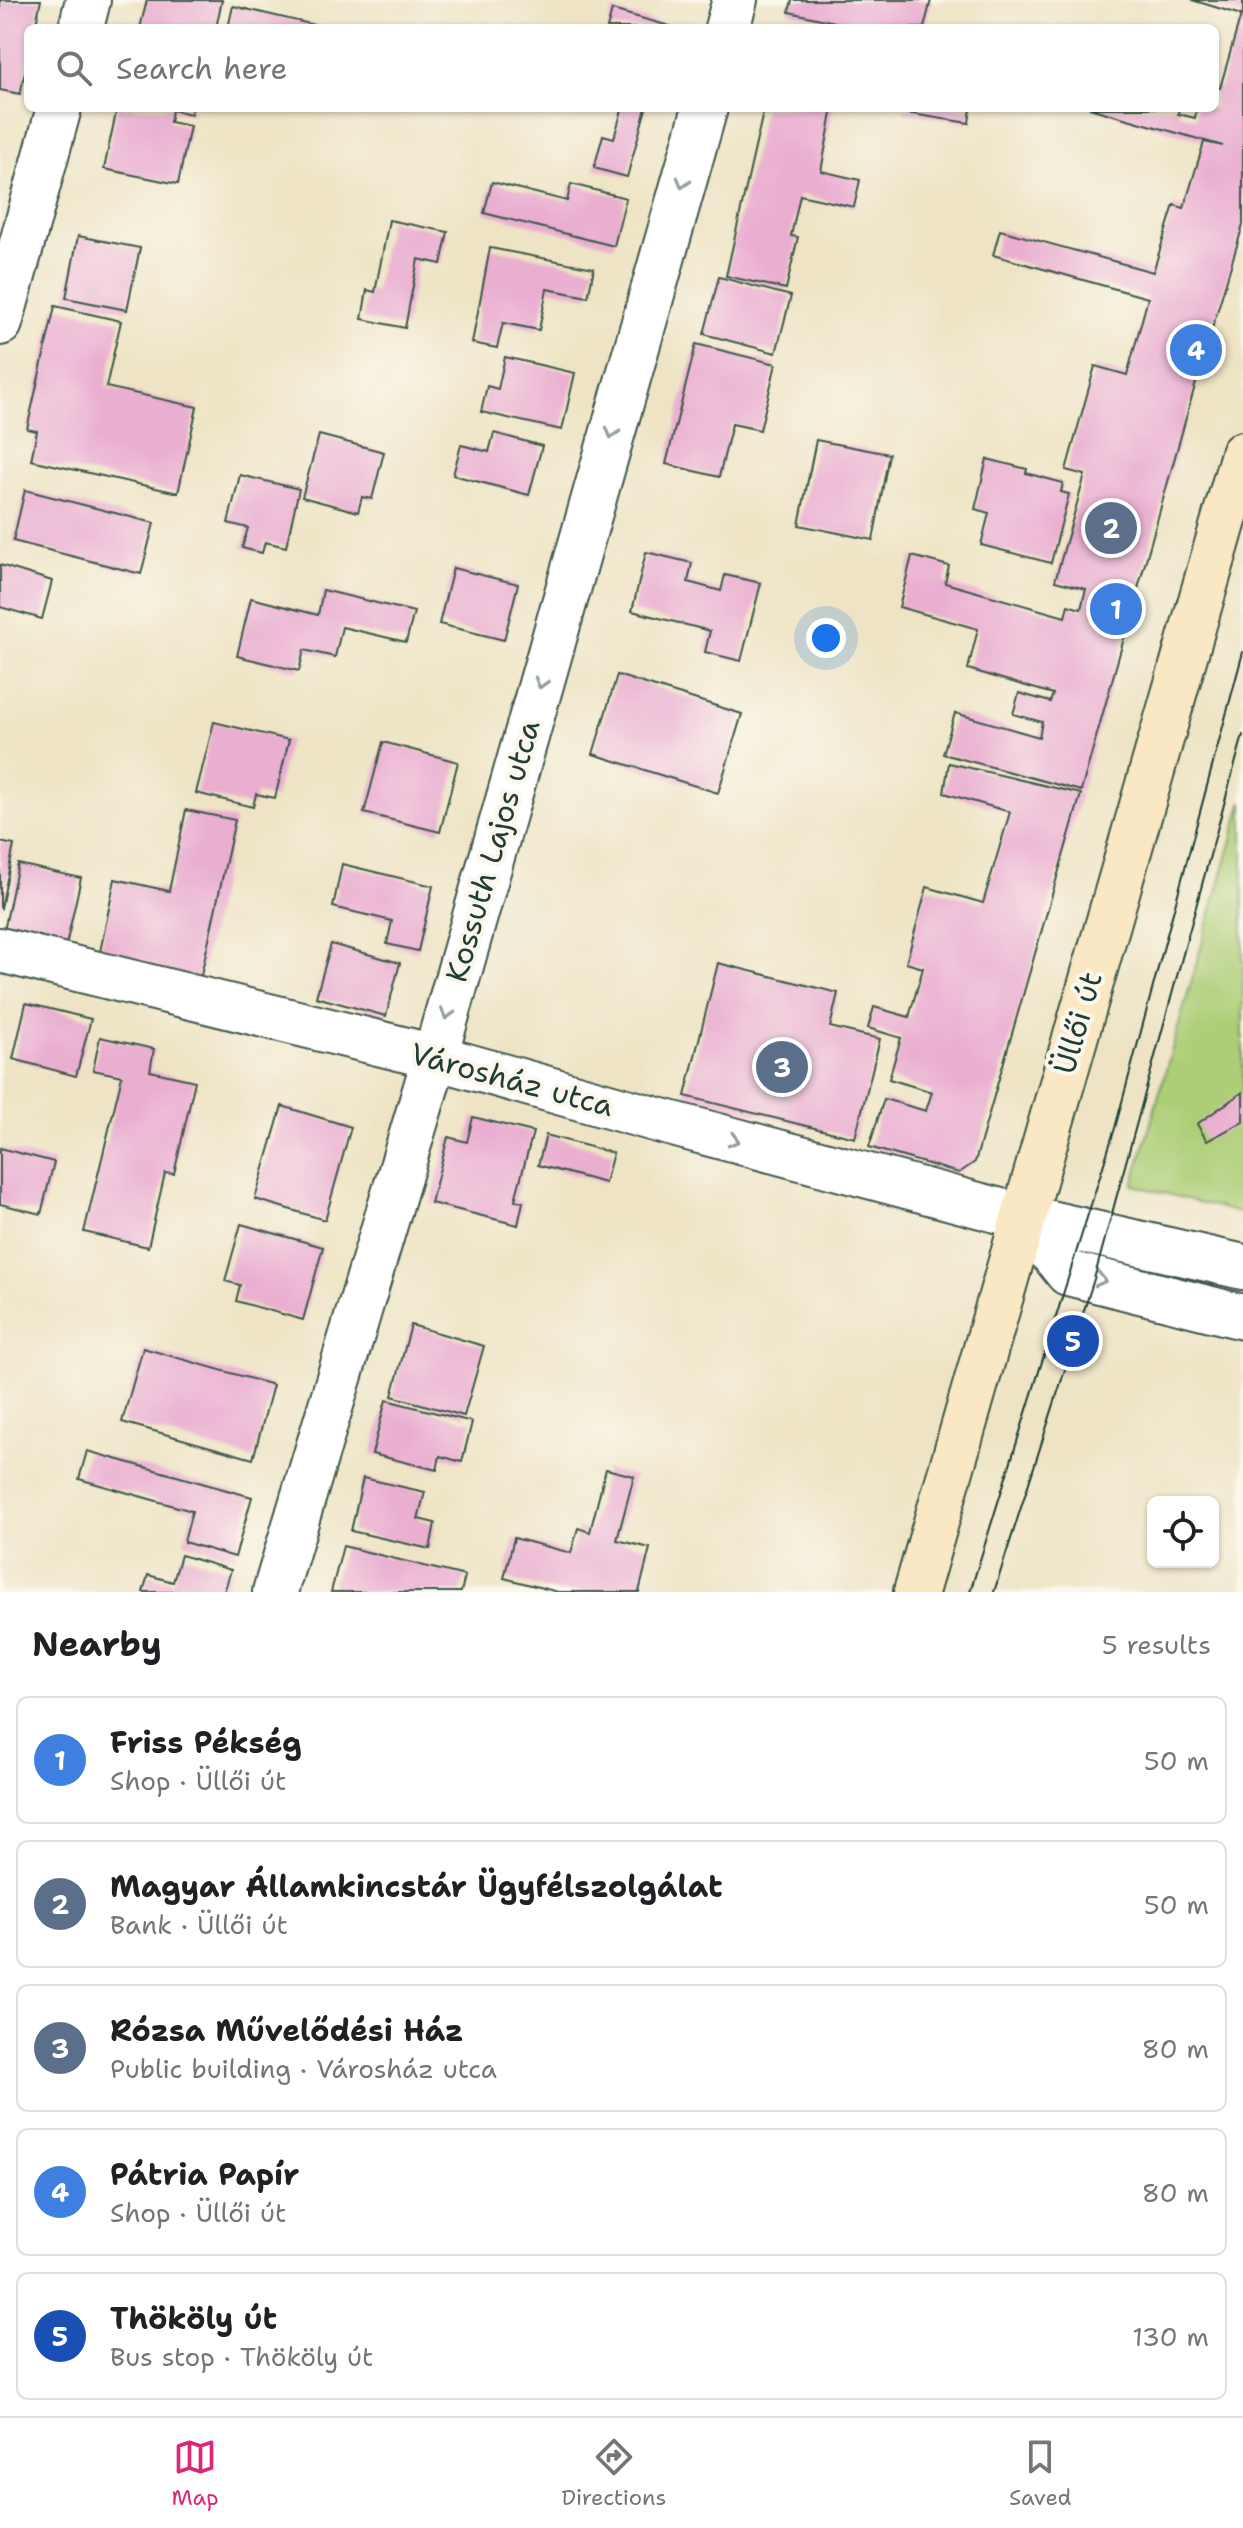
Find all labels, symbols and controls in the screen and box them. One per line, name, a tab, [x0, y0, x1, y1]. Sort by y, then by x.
search box	[24, 24, 1219, 112]
icon: search	[52, 46, 96, 90]
text: Search here	[116, 48, 287, 89]
one-way arrow	[676, 176, 692, 189]
pin: 4	[1170, 320, 1222, 380]
one-way arrow	[605, 426, 621, 440]
pin: 2	[1085, 498, 1137, 558]
pin: 1	[1090, 579, 1142, 639]
your location	[806, 618, 846, 658]
one-way arrow	[534, 676, 550, 690]
street label: Kossuth Lajos utca	[435, 715, 550, 987]
street label: Üllői út	[1043, 967, 1112, 1079]
one-way arrow	[440, 1007, 456, 1021]
street label: Városház utca	[406, 1033, 618, 1126]
pin: 3	[756, 1037, 808, 1097]
one-way arrow	[726, 1130, 740, 1147]
one-way arrow	[1094, 1271, 1107, 1288]
pin: 5	[1047, 1311, 1099, 1371]
map controls	[1147, 1496, 1219, 1568]
button: locate	[1147, 1496, 1219, 1568]
text: Nearby	[32, 1621, 162, 1667]
text: 5 results	[1102, 1627, 1211, 1662]
text: Friss Pékség	[110, 1722, 302, 1763]
text: 1	[54, 1743, 66, 1778]
text: 50 m	[1144, 1743, 1209, 1778]
text: Shop · Üllői út	[110, 1763, 286, 1798]
text: Magyar Államkincstár Ügyfélszolgálat	[110, 1866, 723, 1907]
text: 2	[51, 1887, 69, 1922]
text: 50 m	[1144, 1887, 1209, 1922]
text: Bank · Üllői út	[110, 1907, 288, 1942]
text: Rózsa Művelődési Ház	[110, 2010, 464, 2051]
text: 3	[51, 2031, 69, 2066]
text: 80 m	[1142, 2031, 1209, 2066]
text: Public building · Városház utca	[110, 2051, 497, 2086]
text: Pátria Papír	[110, 2154, 299, 2195]
text: 4	[51, 2175, 69, 2210]
text: 80 m	[1142, 2175, 1209, 2210]
text: Shop · Üllői út	[110, 2195, 286, 2230]
text: Thököly út	[110, 2298, 277, 2339]
text: 5	[52, 2319, 68, 2354]
text: 130 m	[1132, 2319, 1209, 2354]
text: Bus stop · Thököly út	[110, 2339, 373, 2374]
tab: Map	[171, 2435, 219, 2512]
tab: Directions	[561, 2435, 666, 2512]
tab: Saved	[1009, 2435, 1072, 2512]

